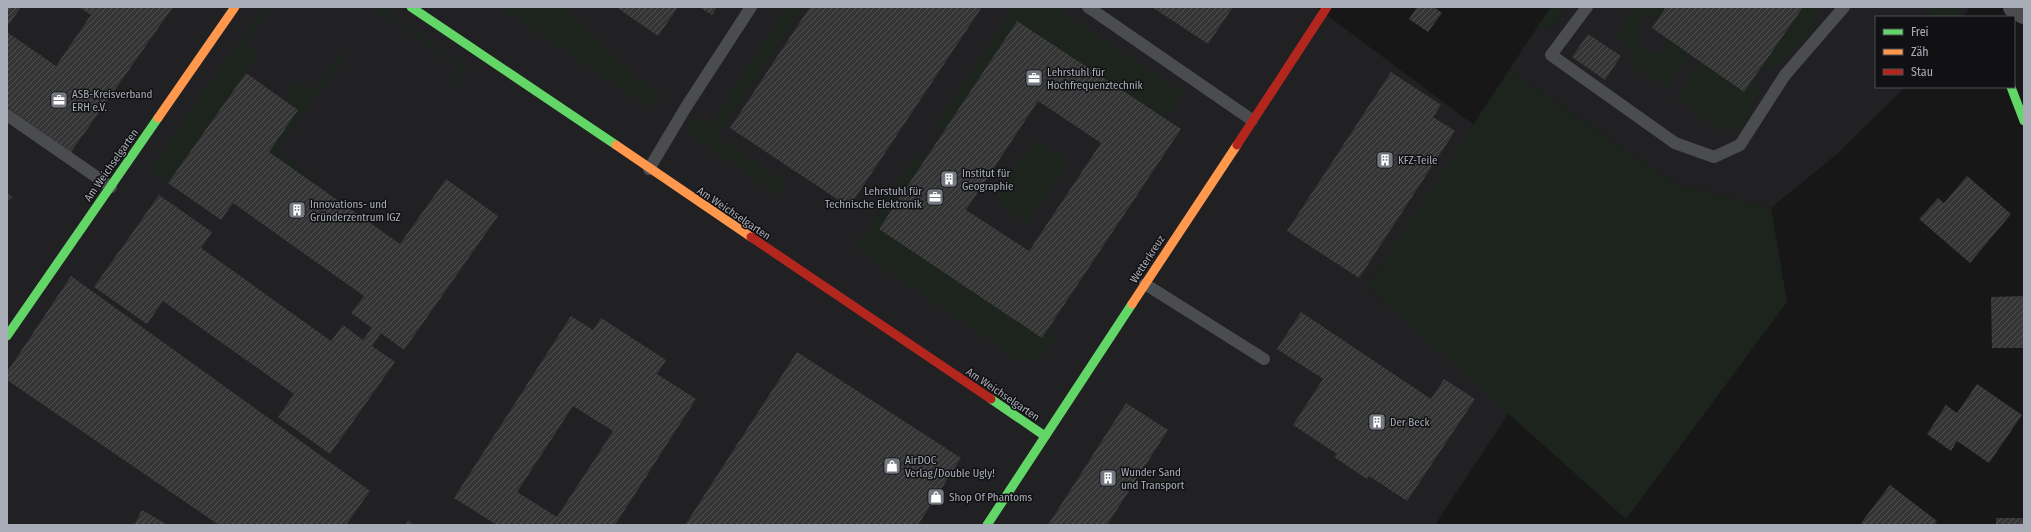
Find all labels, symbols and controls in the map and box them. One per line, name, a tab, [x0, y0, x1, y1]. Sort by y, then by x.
legend	[1875, 16, 2015, 88]
text: Frei	[1911, 25, 1929, 39]
text: Zäh	[1911, 45, 1929, 59]
text: Stau	[1911, 65, 1933, 79]
place label: Lehrstuhl für Hochfrequenztechnik	[1047, 66, 1143, 92]
office icon: Lehrstuhl für Hochfrequenztechnik	[1024, 68, 1044, 88]
place label: ASB-Kreisverband ERH e.V.	[72, 88, 152, 114]
office icon: ASB-Kreisverband ERH e.V.	[49, 90, 69, 110]
street label: Am Weichselgarten	[82, 127, 141, 204]
building icon: KFZ-Teile	[1375, 150, 1395, 170]
place label: KFZ-Teile	[1398, 154, 1438, 167]
place label: Institut für Geographie	[962, 167, 1013, 193]
building icon: Institut für Geographie	[939, 169, 959, 189]
street label: Am Weichselgarten	[695, 184, 773, 243]
place label: Lehrstuhl für Technische Elektronik	[825, 185, 923, 211]
office icon: Lehrstuhl für Technische Elektronik	[925, 187, 945, 207]
place label: Innovations- und Gründerzentrum IGZ	[310, 198, 401, 224]
building icon: Innovations- und Gründerzentrum IGZ	[287, 200, 307, 220]
street label: Wetterkreuz	[1127, 233, 1168, 285]
street label: Am Weichselgarten	[964, 365, 1042, 424]
building icon: Der Beck	[1367, 412, 1387, 432]
place label: Der Beck	[1390, 416, 1430, 429]
place label: AirDOC Verlag/Double Ugly!	[905, 454, 995, 480]
shop icon: AirDOC Verlag/Double Ugly!	[882, 456, 902, 476]
place label: Wunder Sand und Transport	[1121, 466, 1185, 492]
building icon: Wunder Sand und Transport	[1098, 468, 1118, 488]
shop icon: Shop Of Phantoms	[926, 487, 946, 507]
place label: Shop Of Phantoms	[949, 491, 1033, 504]

